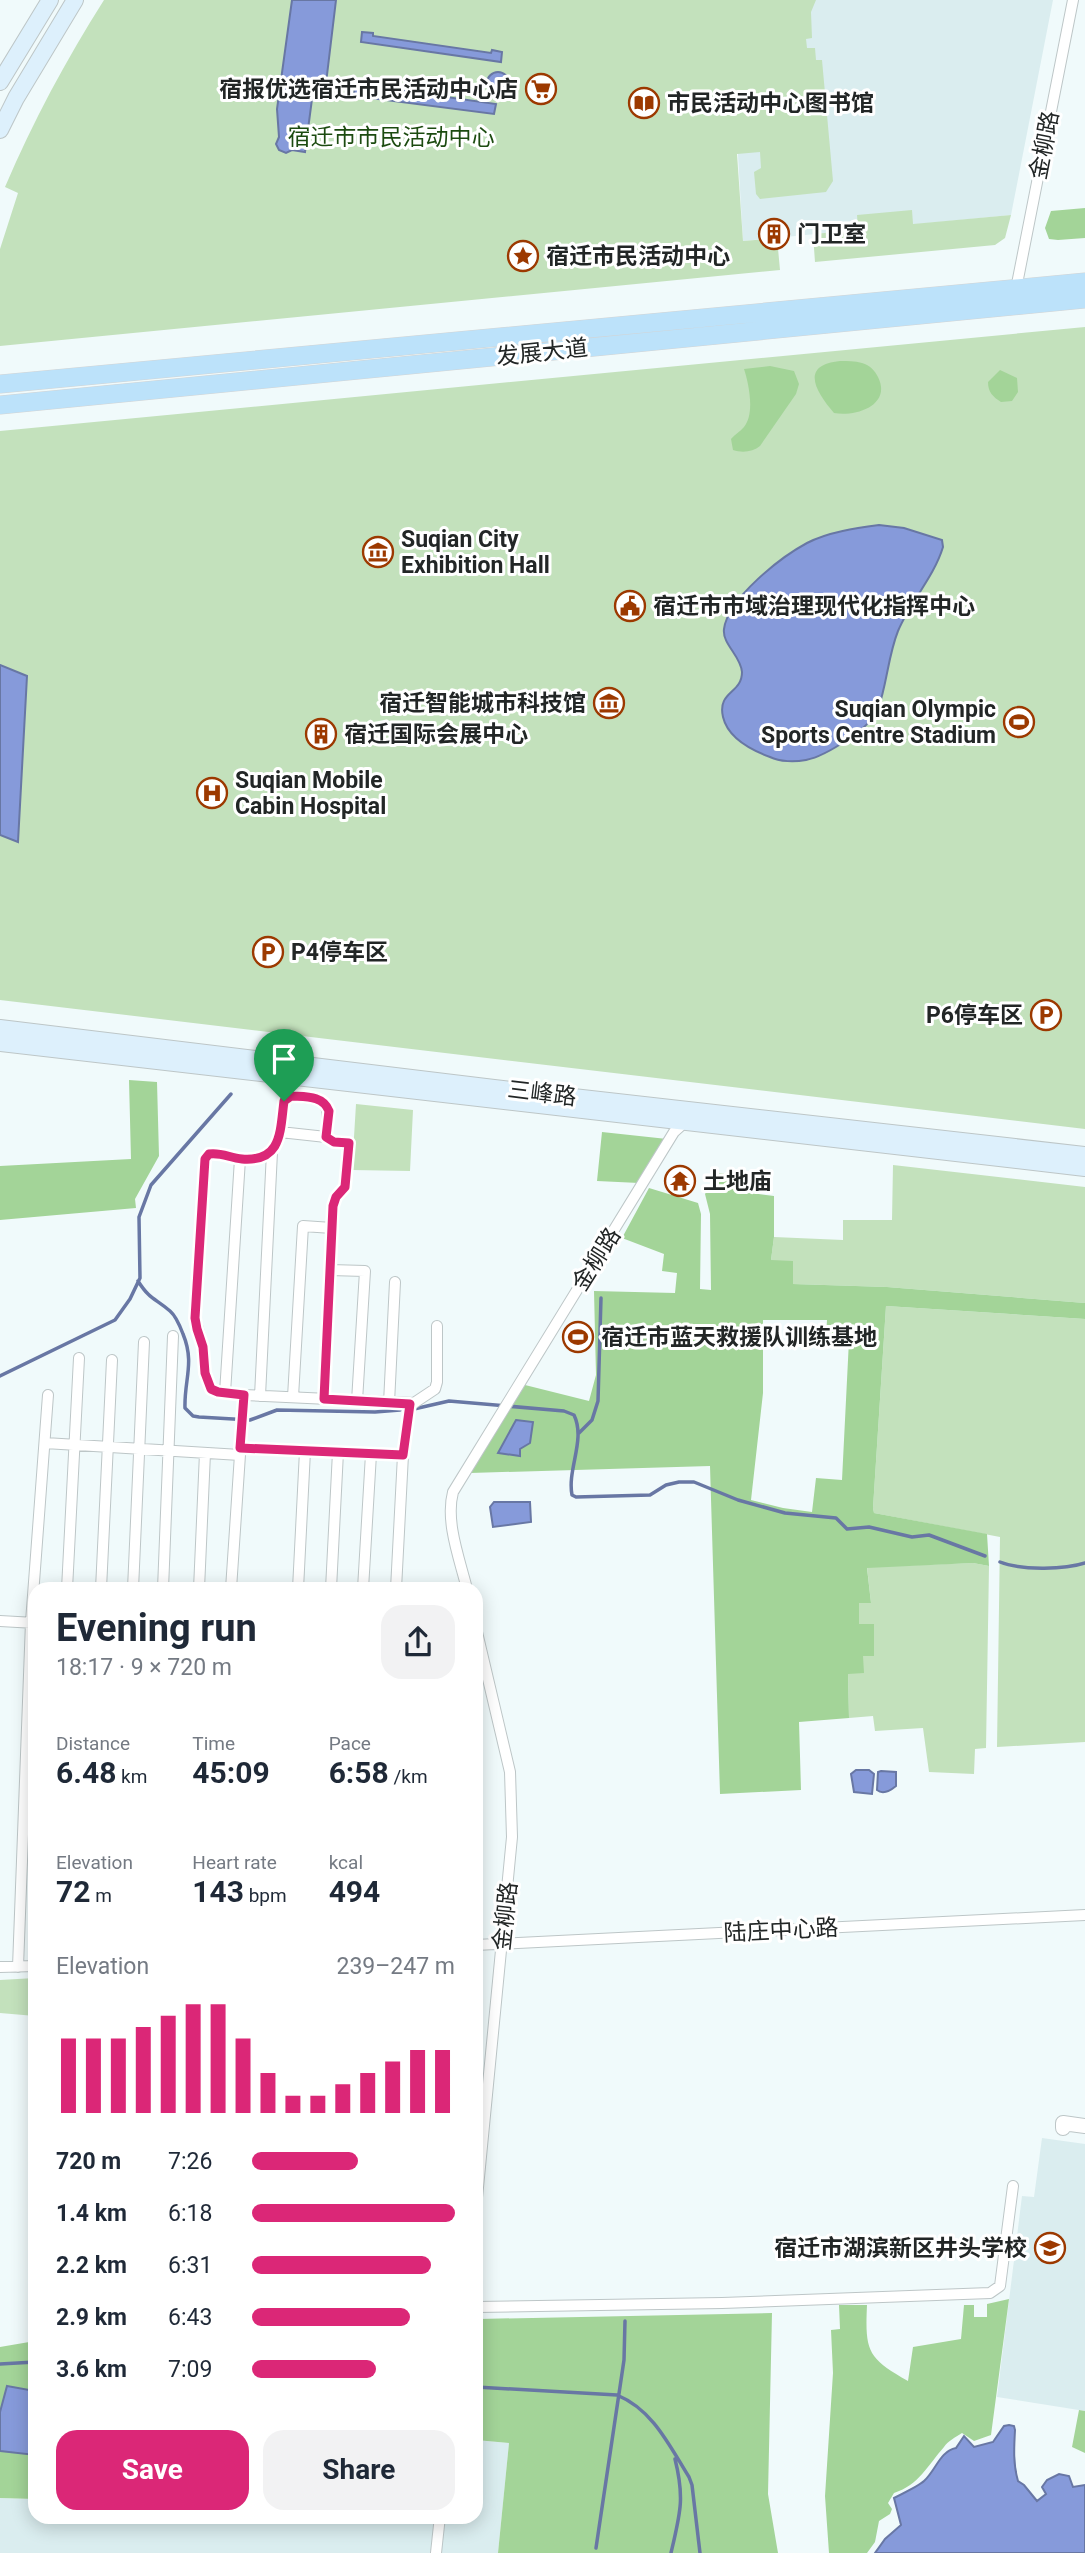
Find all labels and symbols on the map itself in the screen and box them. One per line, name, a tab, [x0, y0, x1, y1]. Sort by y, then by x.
supermarket icon: 宿报优选宿迁市民活动中心店	[524, 72, 558, 106]
place label: 宿报优选宿迁市民活动中心店	[219, 76, 518, 103]
library icon: 市民活动中心图书馆	[627, 86, 661, 120]
place label: 市民活动中心图书馆	[667, 90, 874, 117]
street label: 金柳路	[1025, 109, 1064, 182]
park label: 宿迁市市民活动中心	[288, 124, 495, 151]
building icon: 门卫室	[757, 217, 791, 251]
place label: 门卫室	[797, 221, 866, 248]
place icon: 宿迁市民活动中心	[506, 239, 540, 273]
place label: 宿迁市民活动中心	[546, 243, 730, 270]
street label: 发展大道	[495, 334, 589, 371]
place label: Suqian City Exhibition Hall	[401, 526, 550, 579]
museum icon: Suqian City Exhibition Hall	[361, 535, 395, 569]
public building icon: 宿迁市市域治理现代化指挥中心	[613, 589, 647, 623]
place label: 宿迁市市域治理现代化指挥中心	[653, 593, 975, 620]
museum icon: 宿迁智能城市科技馆	[592, 686, 626, 720]
place label: 宿迁智能城市科技馆	[379, 690, 586, 717]
place label: Suqian Olympic Sports Centre Stadium	[761, 696, 996, 749]
sports icon: Suqian Olympic Sports Centre Stadium	[1002, 705, 1036, 739]
building icon: 宿迁国际会展中心	[304, 717, 338, 751]
place label: 宿迁国际会展中心	[344, 721, 528, 748]
place label: Suqian Mobile Cabin Hospital	[235, 767, 386, 820]
hospital icon: Suqian Mobile Cabin Hospital	[195, 776, 229, 810]
parking icon: P4停车区	[251, 935, 285, 969]
place label: P4停车区	[291, 939, 388, 966]
parking icon: P6停车区	[1029, 998, 1063, 1032]
place label: P6停车区	[926, 1002, 1023, 1029]
pin	[254, 1029, 314, 1101]
street label: 三峰路	[506, 1076, 578, 1111]
temple icon: 土地庙	[663, 1164, 697, 1198]
place label: 土地庙	[703, 1168, 772, 1195]
street label: 金柳路	[567, 1223, 626, 1296]
sports icon: 宿迁市蓝天救援队训练基地	[561, 1320, 595, 1354]
place label: 宿迁市蓝天救援队训练基地	[601, 1324, 877, 1351]
street label: 金柳路	[488, 1880, 523, 1952]
street label: 陆庄中心路	[723, 1914, 839, 1947]
school or university icon: 宿迁市湖滨新区井头学校	[1033, 2231, 1067, 2265]
place label: 宿迁市湖滨新区井头学校	[774, 2235, 1027, 2262]

